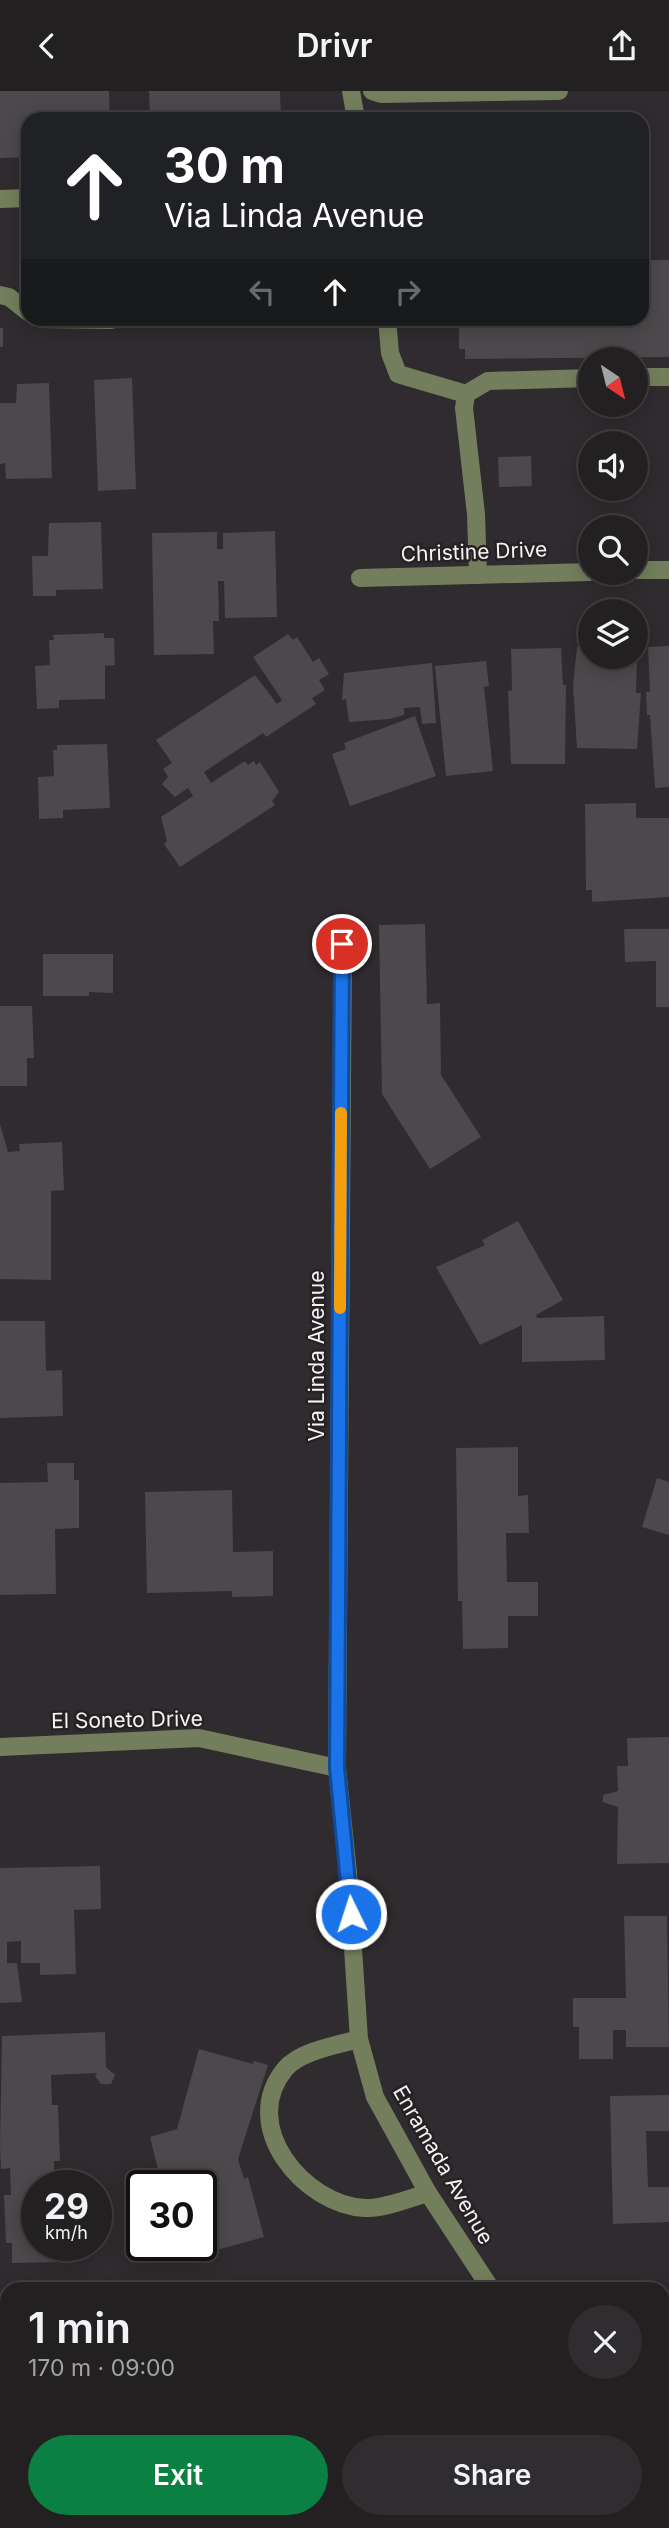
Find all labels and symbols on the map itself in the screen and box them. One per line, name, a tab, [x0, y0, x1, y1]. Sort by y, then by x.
north arrow	[578, 347, 648, 417]
street label: Christine Drive	[400, 536, 548, 567]
pin	[312, 914, 372, 974]
street label: Via Linda Avenue	[304, 1271, 329, 1441]
street label: El Soneto Drive	[51, 1706, 203, 1733]
position arrow	[314, 1877, 388, 1951]
street label: Enramada Avenue	[388, 2081, 499, 2249]
speed limit sign: 30	[126, 2170, 217, 2261]

